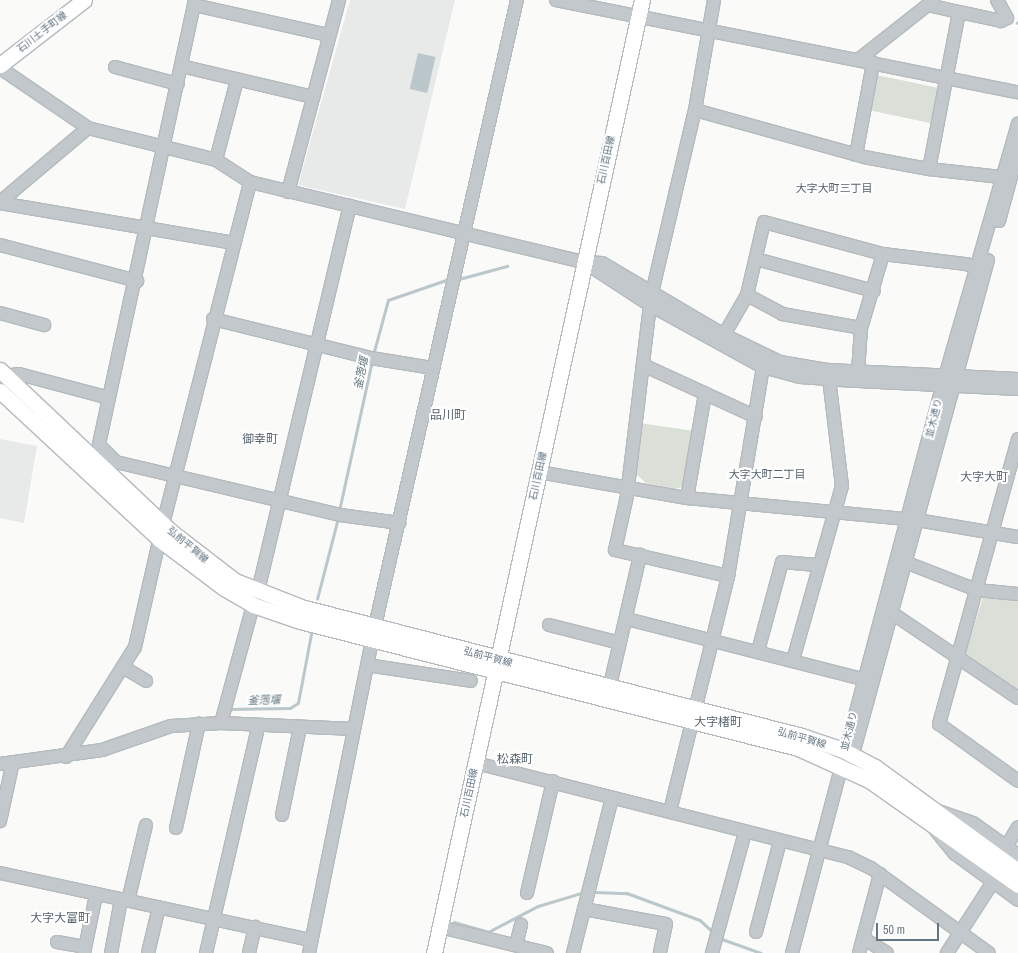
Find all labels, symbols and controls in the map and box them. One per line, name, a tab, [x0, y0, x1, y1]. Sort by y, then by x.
street label: 石川土手町線	[15, 9, 69, 55]
street label: 石川百田線	[595, 134, 617, 186]
district label: 大字大町三丁目	[796, 181, 872, 195]
water label: 釜萢堰	[351, 355, 371, 391]
street label: 並木通り	[923, 397, 945, 439]
district label: 品川町	[430, 409, 466, 423]
district label: 御幸町	[242, 433, 278, 447]
street label: 石川百田線	[527, 450, 549, 502]
district label: 大字大町二丁目	[729, 467, 805, 481]
district label: 大字大町	[960, 471, 1008, 485]
street label: 弘前平賀線	[165, 524, 211, 566]
street label: 弘前平賀線	[462, 645, 514, 669]
water label: 釜萢堰	[247, 693, 281, 707]
street label: 並木通り	[838, 710, 860, 752]
district label: 大字楮町	[694, 716, 742, 730]
street label: 弘前平賀線	[776, 725, 828, 751]
district label: 松森町	[497, 753, 533, 767]
street label: 石川百田線	[458, 767, 480, 819]
district label: 大字大富町	[30, 912, 90, 926]
scale bar	[878, 915, 941, 941]
text: 50 m	[883, 922, 905, 938]

